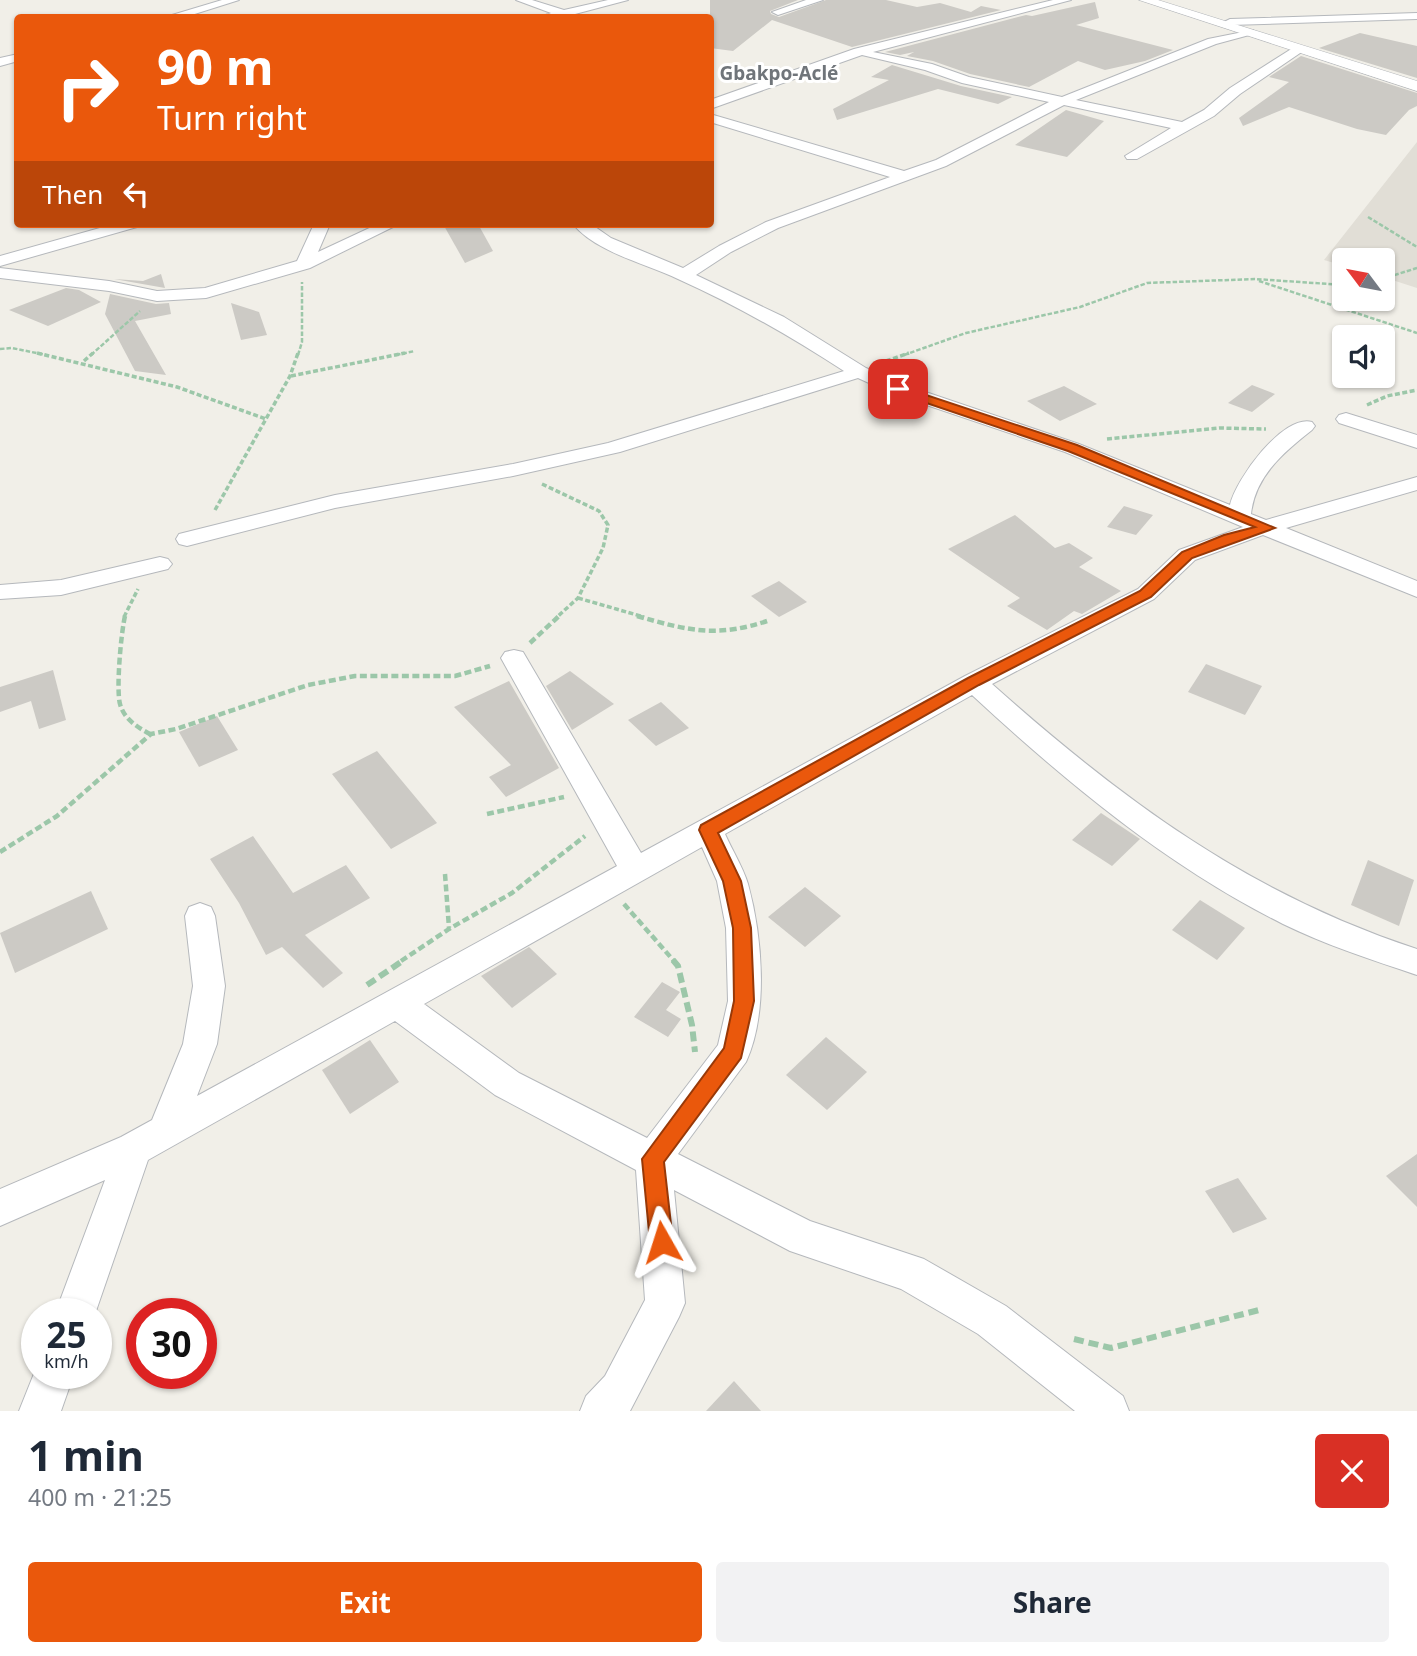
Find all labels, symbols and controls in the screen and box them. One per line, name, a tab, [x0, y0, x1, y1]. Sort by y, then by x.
text: 90 m	[157, 33, 274, 99]
icon: right	[42, 42, 133, 133]
district label: Gbakpo-Aclé	[720, 60, 838, 86]
text: Turn right	[157, 96, 307, 139]
icon: left	[117, 175, 155, 213]
text: Then	[42, 176, 103, 212]
north arrow	[1332, 248, 1395, 312]
map controls	[1332, 248, 1395, 388]
button: sound	[1332, 325, 1395, 388]
pin	[868, 359, 928, 419]
icon: arrive	[879, 370, 917, 408]
position arrow	[625, 1205, 699, 1279]
speed limit sign: 30	[126, 1298, 217, 1389]
text: 25	[46, 1311, 87, 1358]
text: km/h	[44, 1349, 89, 1373]
text: 1 min	[28, 1426, 144, 1483]
button: close	[1315, 1434, 1389, 1508]
text: 400 m · 21:25	[28, 1481, 172, 1513]
button: Exit	[28, 1562, 702, 1642]
button: Share	[716, 1562, 1389, 1642]

